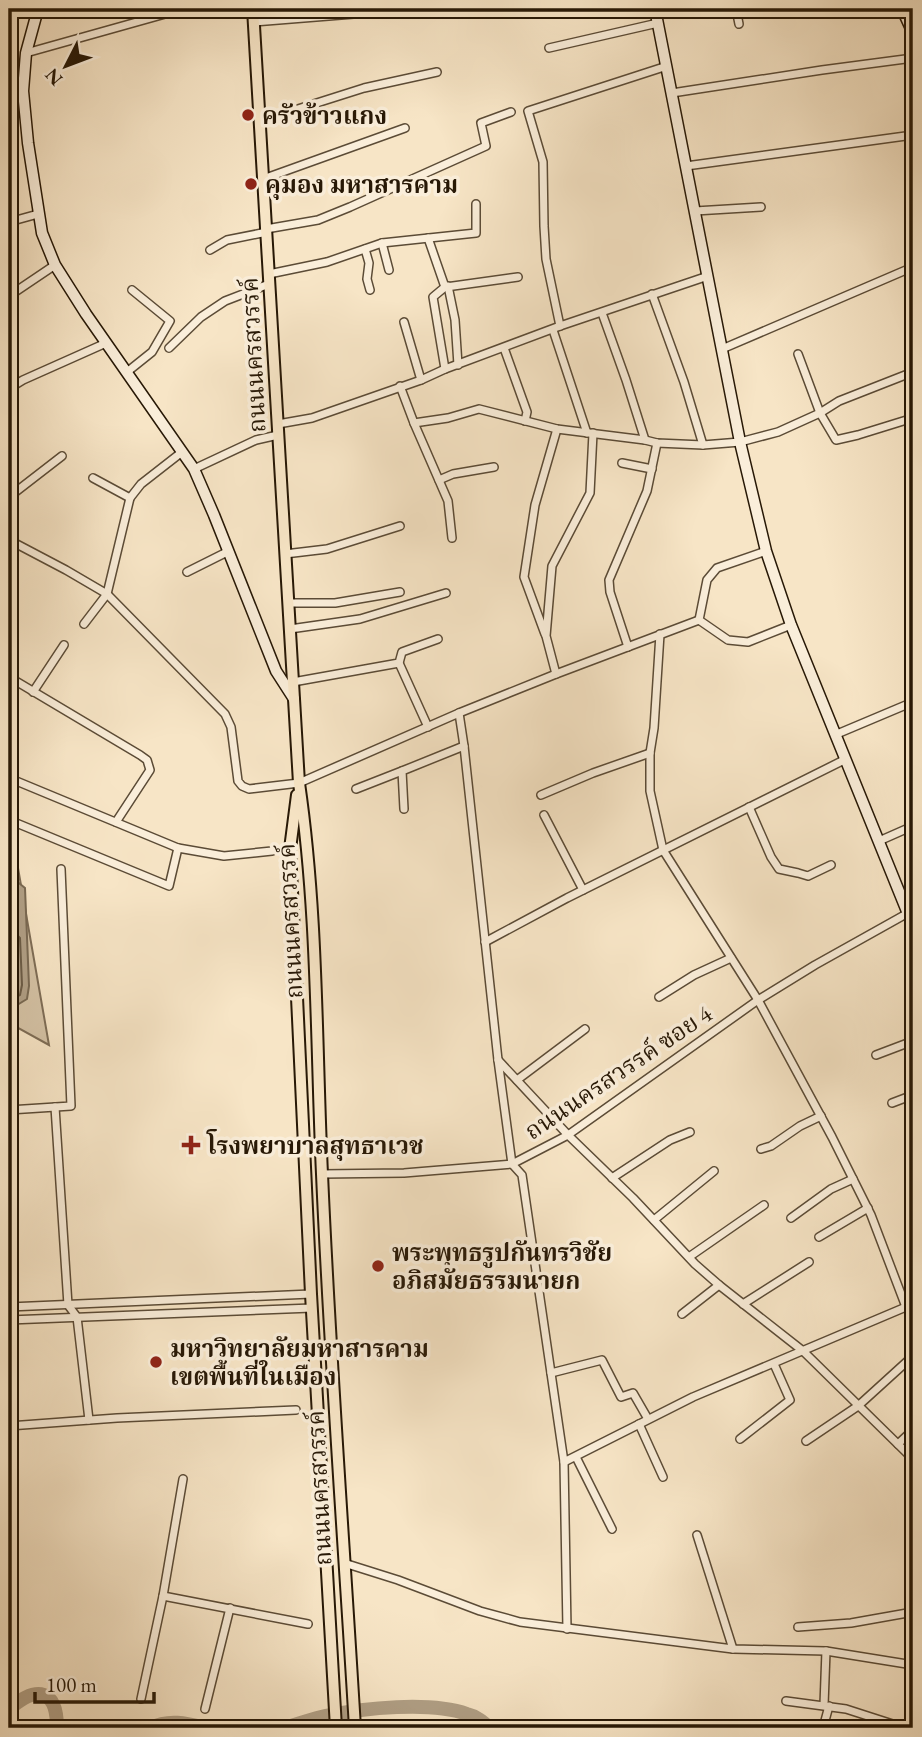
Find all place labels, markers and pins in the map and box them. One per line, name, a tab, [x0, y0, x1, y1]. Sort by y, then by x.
place label: ครัวข้าวแกง	[262, 100, 387, 131]
marker: ครัวข้าวแกง	[240, 107, 256, 123]
place label: คุมอง มหาสารคาม	[265, 169, 458, 200]
marker: คุมอง มหาสารคาม	[243, 176, 259, 192]
place label: โรงพยาบาลสุทธาเวช	[206, 1129, 424, 1161]
marker: โรงพยาบาลสุทธาเวช	[181, 1135, 201, 1155]
place label: พระพุทธรูปกันทรวิชัย อภิสมัยธรรมนายก	[392, 1237, 612, 1296]
marker: พระพุทธรูปกันทรวิชัย อภิสมัยธรรมนายก	[370, 1258, 386, 1274]
place label: มหาวิทยาลัยมหาสารคาม เขตพื้นที่ในเมือง	[170, 1333, 429, 1392]
marker: มหาวิทยาลัยมหาสารคาม เขตพื้นที่ในเมือง	[148, 1354, 164, 1370]

